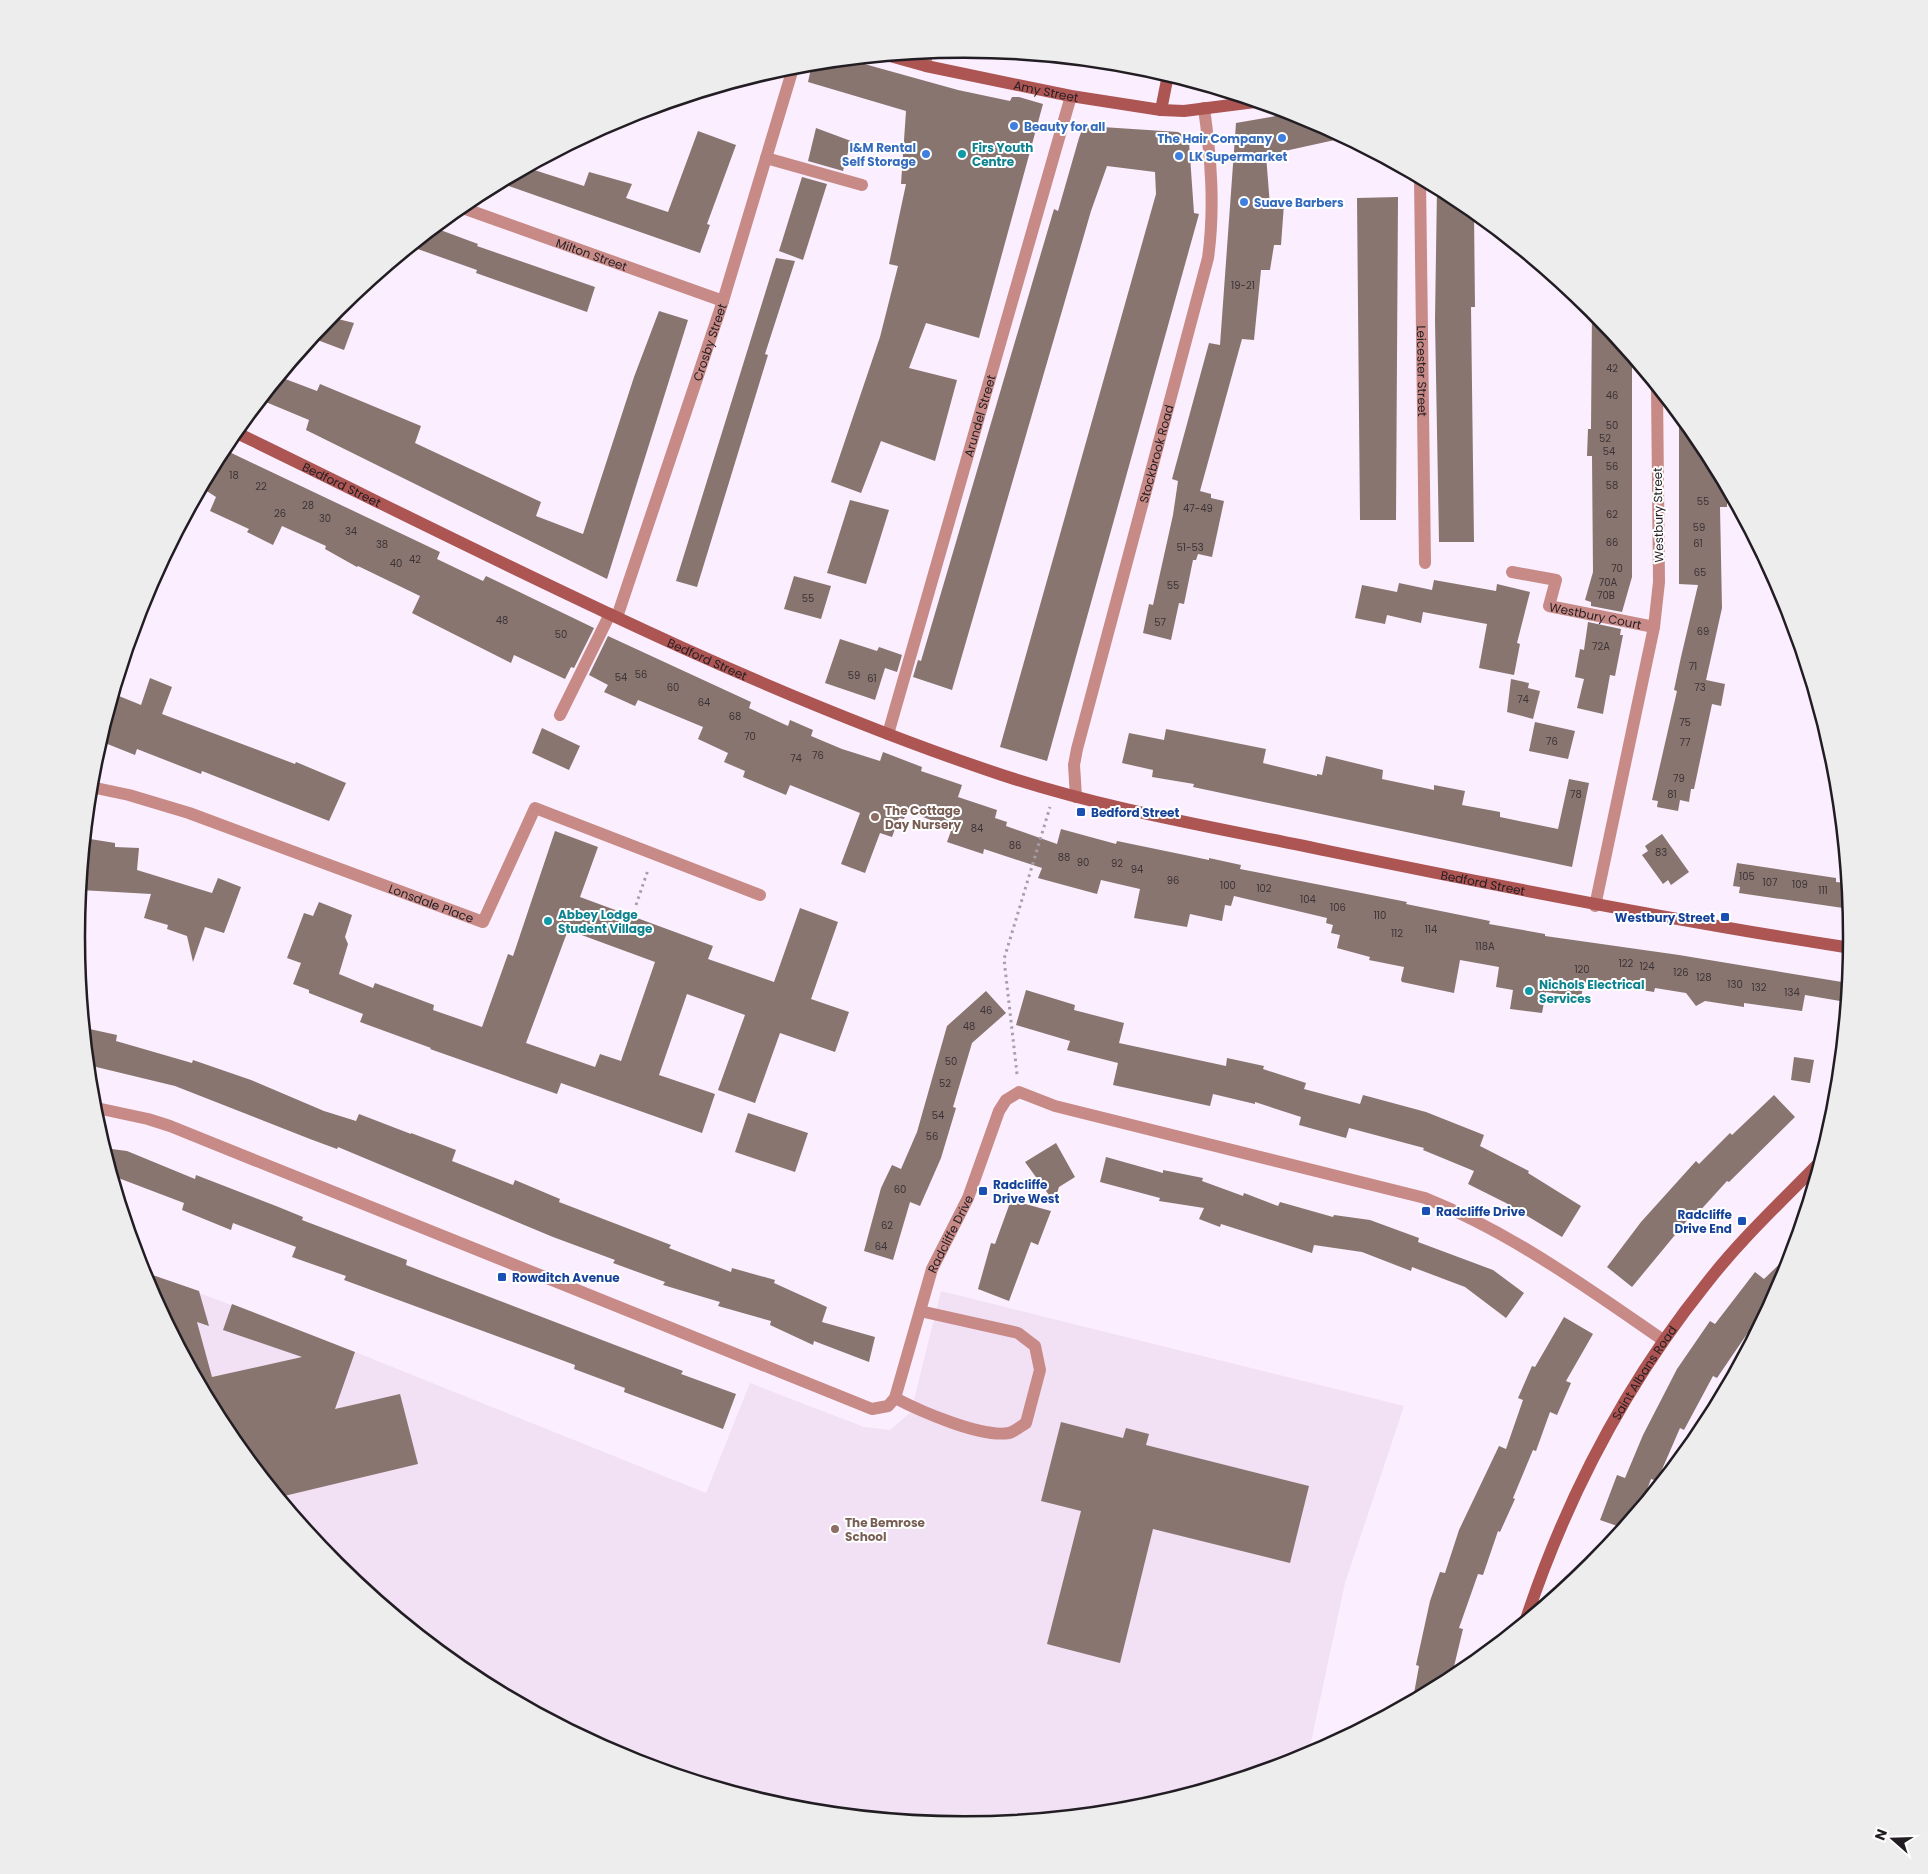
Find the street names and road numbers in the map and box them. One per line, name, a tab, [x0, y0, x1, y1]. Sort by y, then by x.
street label: Amy Street	[1012, 76, 1080, 106]
street label: Milton Street	[554, 234, 630, 275]
street label: Crosby Street	[688, 301, 730, 383]
street label: Leicester Street	[1413, 325, 1432, 417]
street label: Arundel Street	[959, 373, 999, 459]
street label: Stockbrook Road	[1135, 403, 1177, 505]
street label: Bedford Street	[300, 458, 384, 511]
street label: Westbury Street	[1649, 467, 1667, 563]
street label: Westbury Court	[1548, 598, 1643, 633]
street label: Bedford Street	[665, 634, 750, 684]
street label: Bedford Street	[1439, 866, 1527, 899]
street label: Lonsdale Place	[386, 879, 476, 926]
street label: Radcliffe Drive	[923, 1192, 977, 1276]
street label: Saint Albans Road	[1607, 1322, 1680, 1423]

